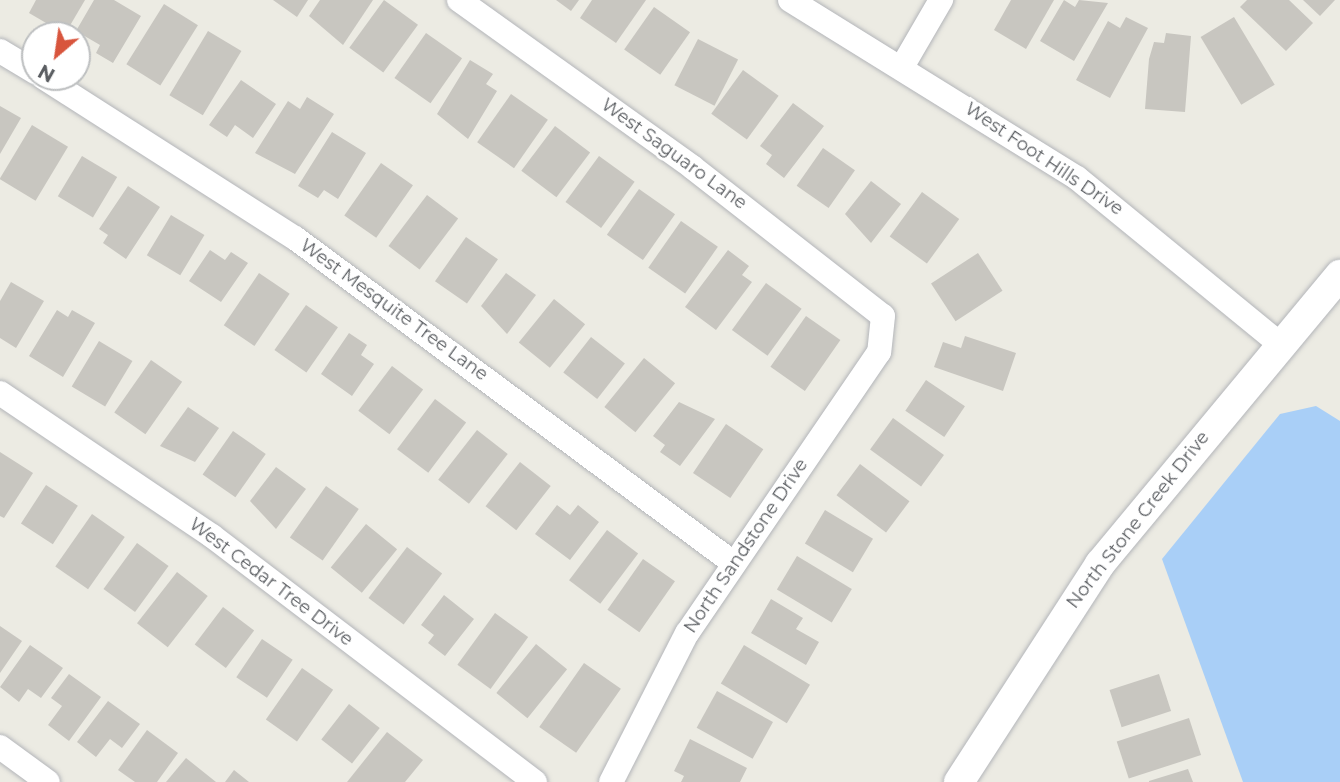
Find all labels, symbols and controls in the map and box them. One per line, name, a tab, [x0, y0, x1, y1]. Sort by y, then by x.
north arrow	[21, 21, 91, 91]
text: N	[34, 59, 59, 87]
street label: West Saguaro Lane	[597, 94, 751, 214]
street label: West Foot Hills Drive	[961, 98, 1127, 220]
street label: West Mesquite Tree Lane	[296, 235, 492, 385]
street label: North Stone Creek Drive	[1062, 427, 1214, 613]
street label: North Sandstone Drive	[680, 455, 812, 637]
street label: West Cedar Tree Drive	[185, 513, 357, 651]

